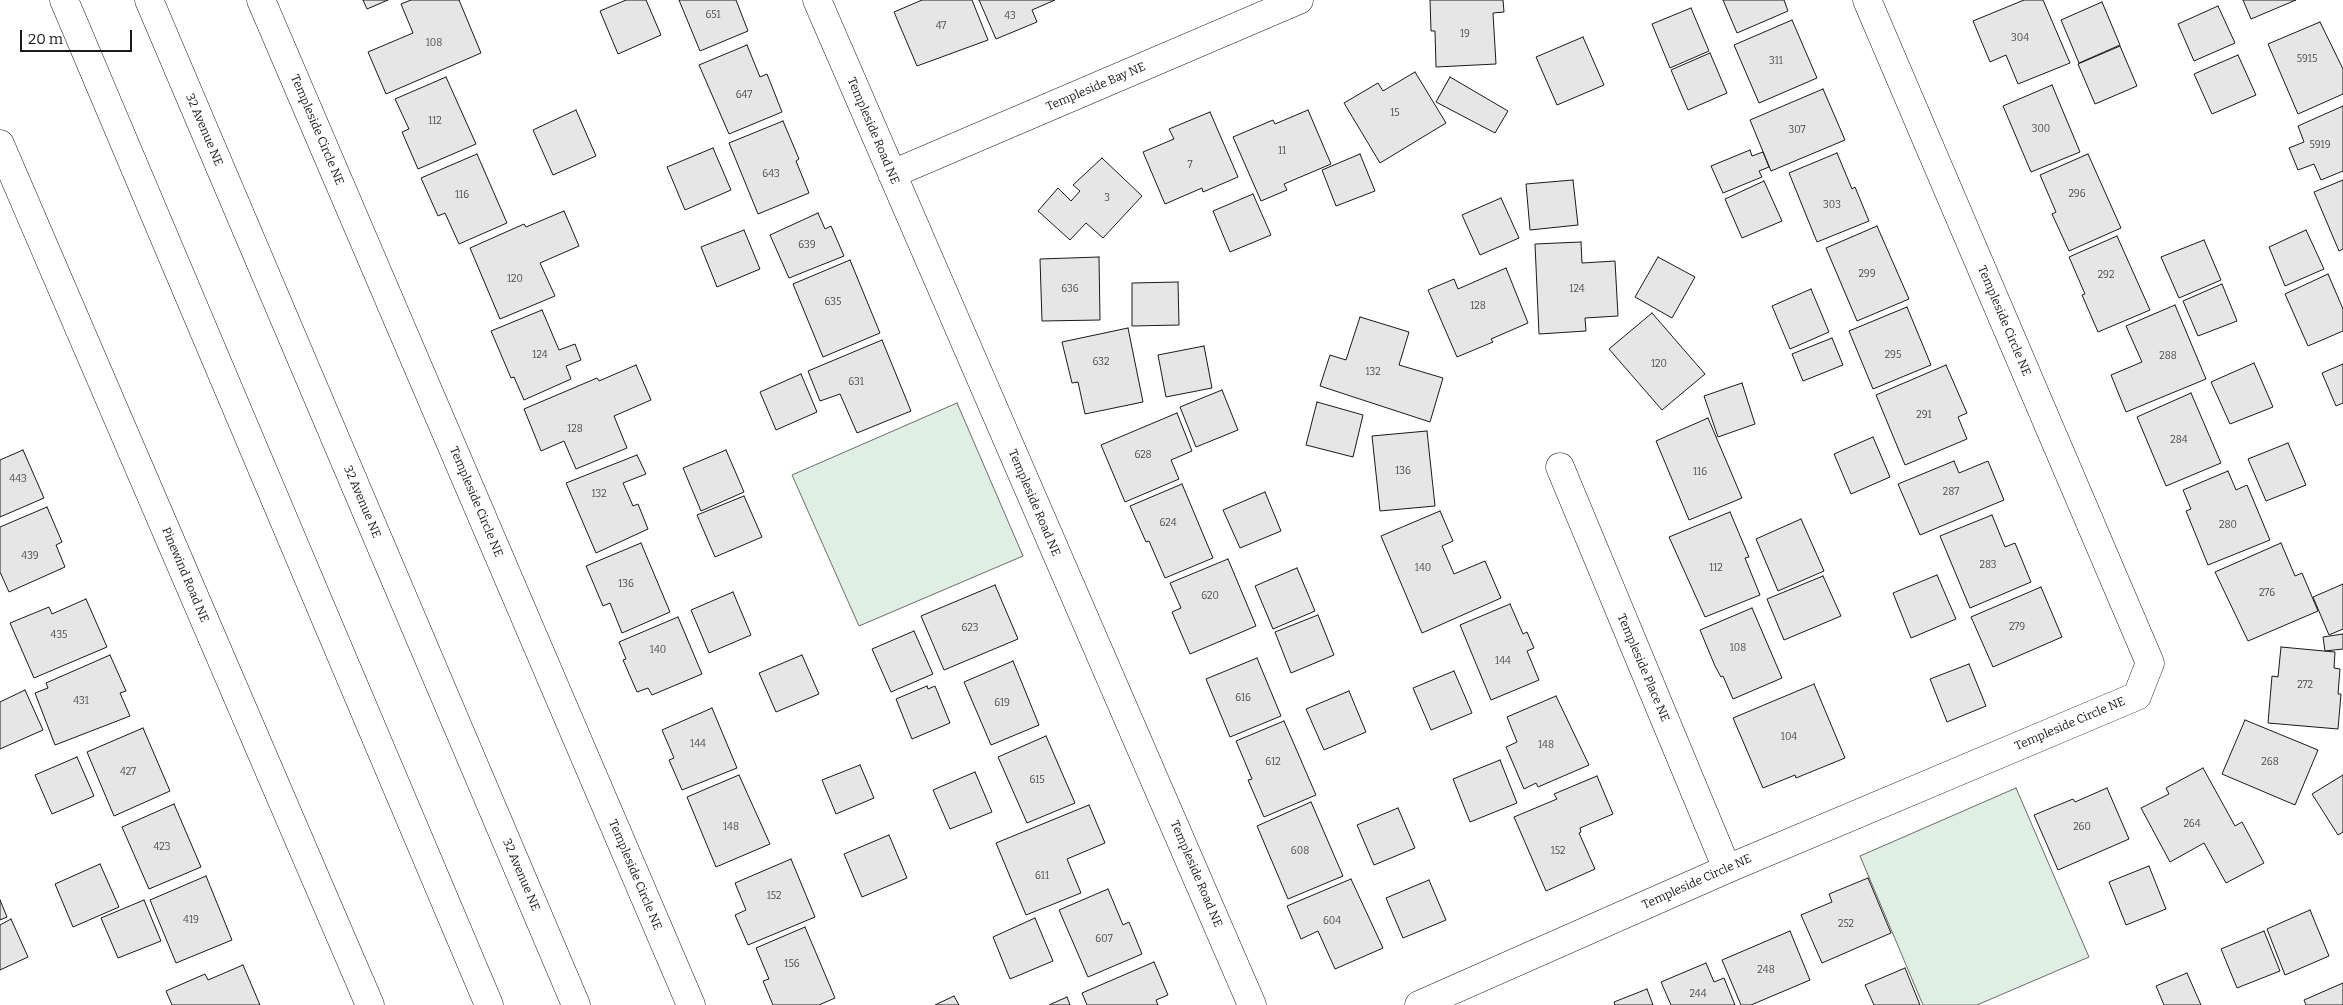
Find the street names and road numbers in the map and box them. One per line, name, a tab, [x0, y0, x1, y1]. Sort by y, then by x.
street label: Templeside Bay NE	[1044, 60, 1148, 114]
street label: Templeside Circle NE	[287, 73, 347, 187]
street label: Templeside Road NE	[844, 75, 902, 187]
street label: 32 Avenue NE	[182, 92, 226, 168]
street label: Templeside Circle NE	[1974, 264, 2034, 378]
street label: Templeside Circle NE	[446, 445, 506, 559]
street label: Templeside Road NE	[1005, 447, 1063, 559]
street label: 32 Avenue NE	[340, 464, 384, 540]
street label: Pinewind Road NE	[158, 525, 212, 625]
street label: Templeside Place NE	[1614, 612, 1672, 724]
street label: Templeside Circle NE	[2013, 694, 2127, 754]
street label: Templeside Circle NE	[605, 818, 665, 932]
street label: Templeside Road NE	[1167, 818, 1225, 930]
street label: 32 Avenue NE	[499, 837, 543, 913]
street label: Templeside Circle NE	[1640, 851, 1754, 913]

